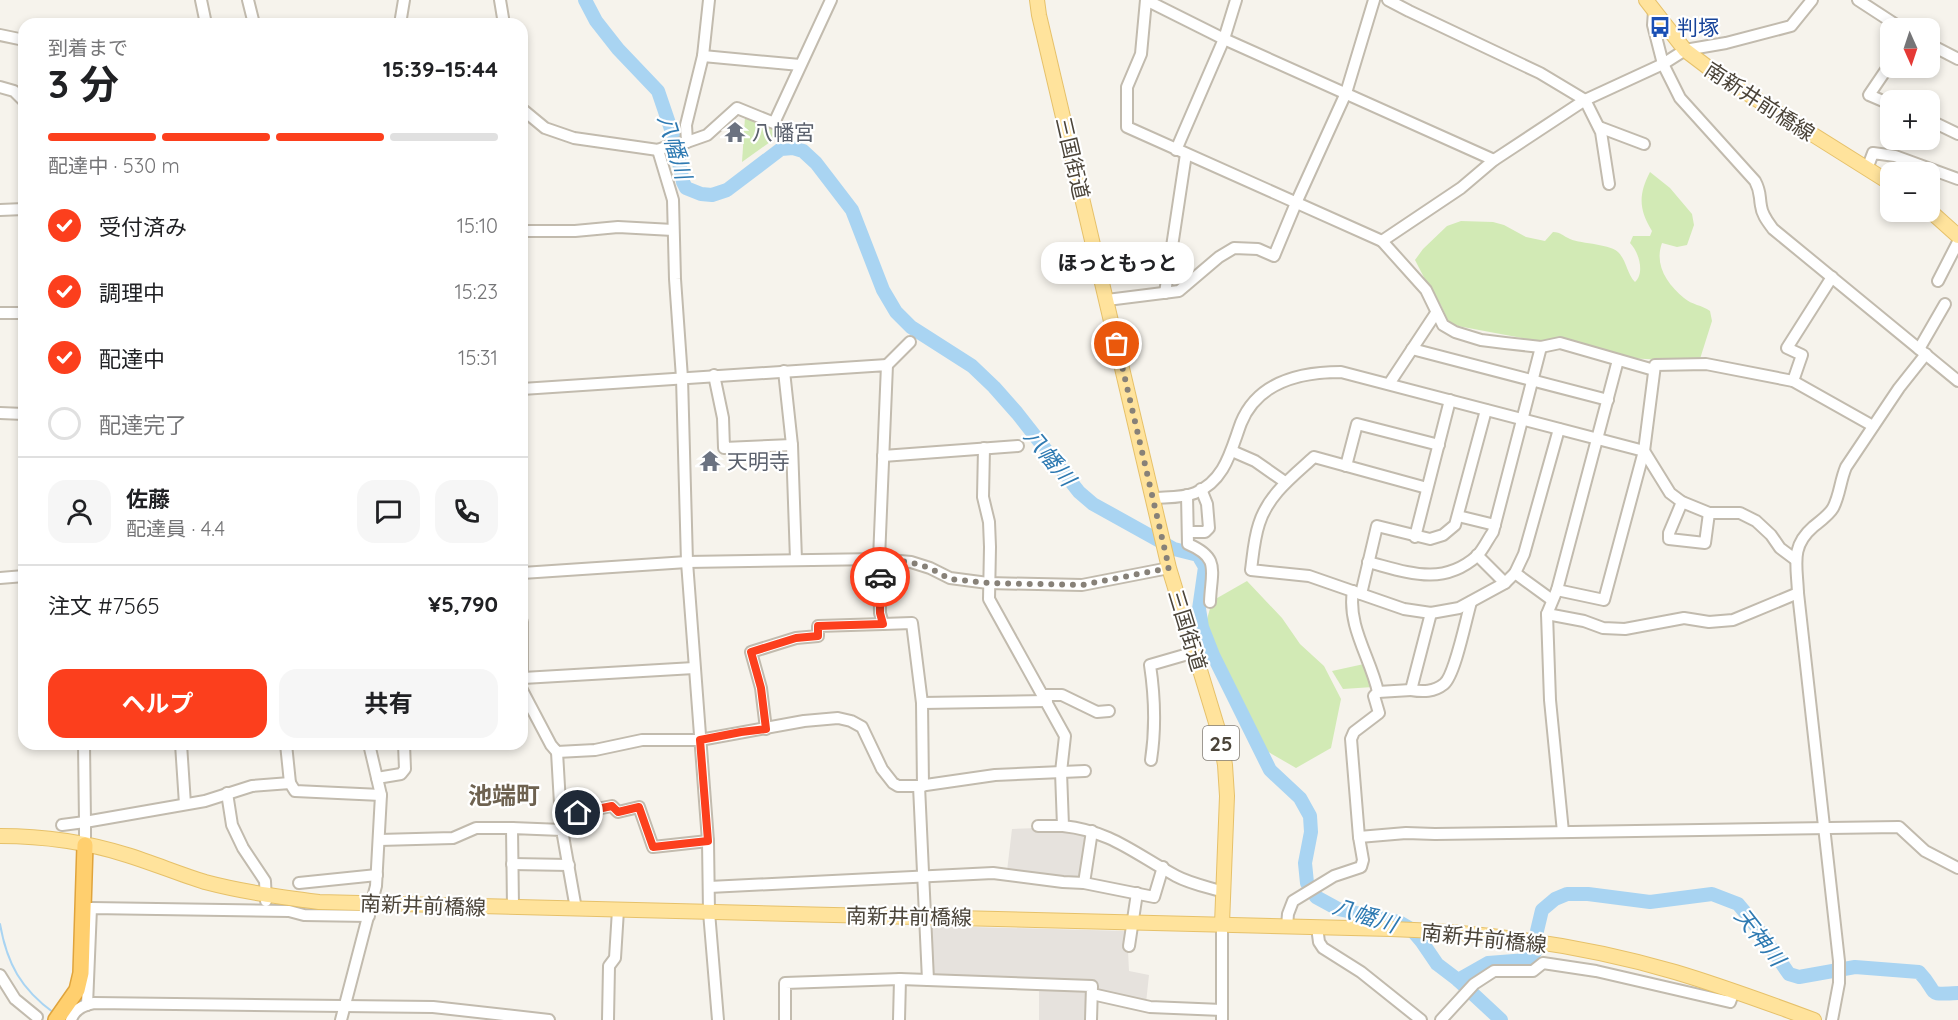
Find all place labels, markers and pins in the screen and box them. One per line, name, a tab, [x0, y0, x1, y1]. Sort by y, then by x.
place label: 判塚	[1677, 14, 1719, 40]
bus stop icon: 判塚	[1648, 15, 1672, 39]
place label: 八幡宮	[752, 119, 815, 145]
temple icon: 八幡宮	[723, 120, 747, 144]
callout: ほっともっと	[1040, 242, 1194, 284]
pin	[1091, 318, 1142, 369]
place label: 天明寺	[727, 448, 790, 474]
temple icon: 天明寺	[698, 449, 722, 473]
pin	[552, 787, 603, 838]

